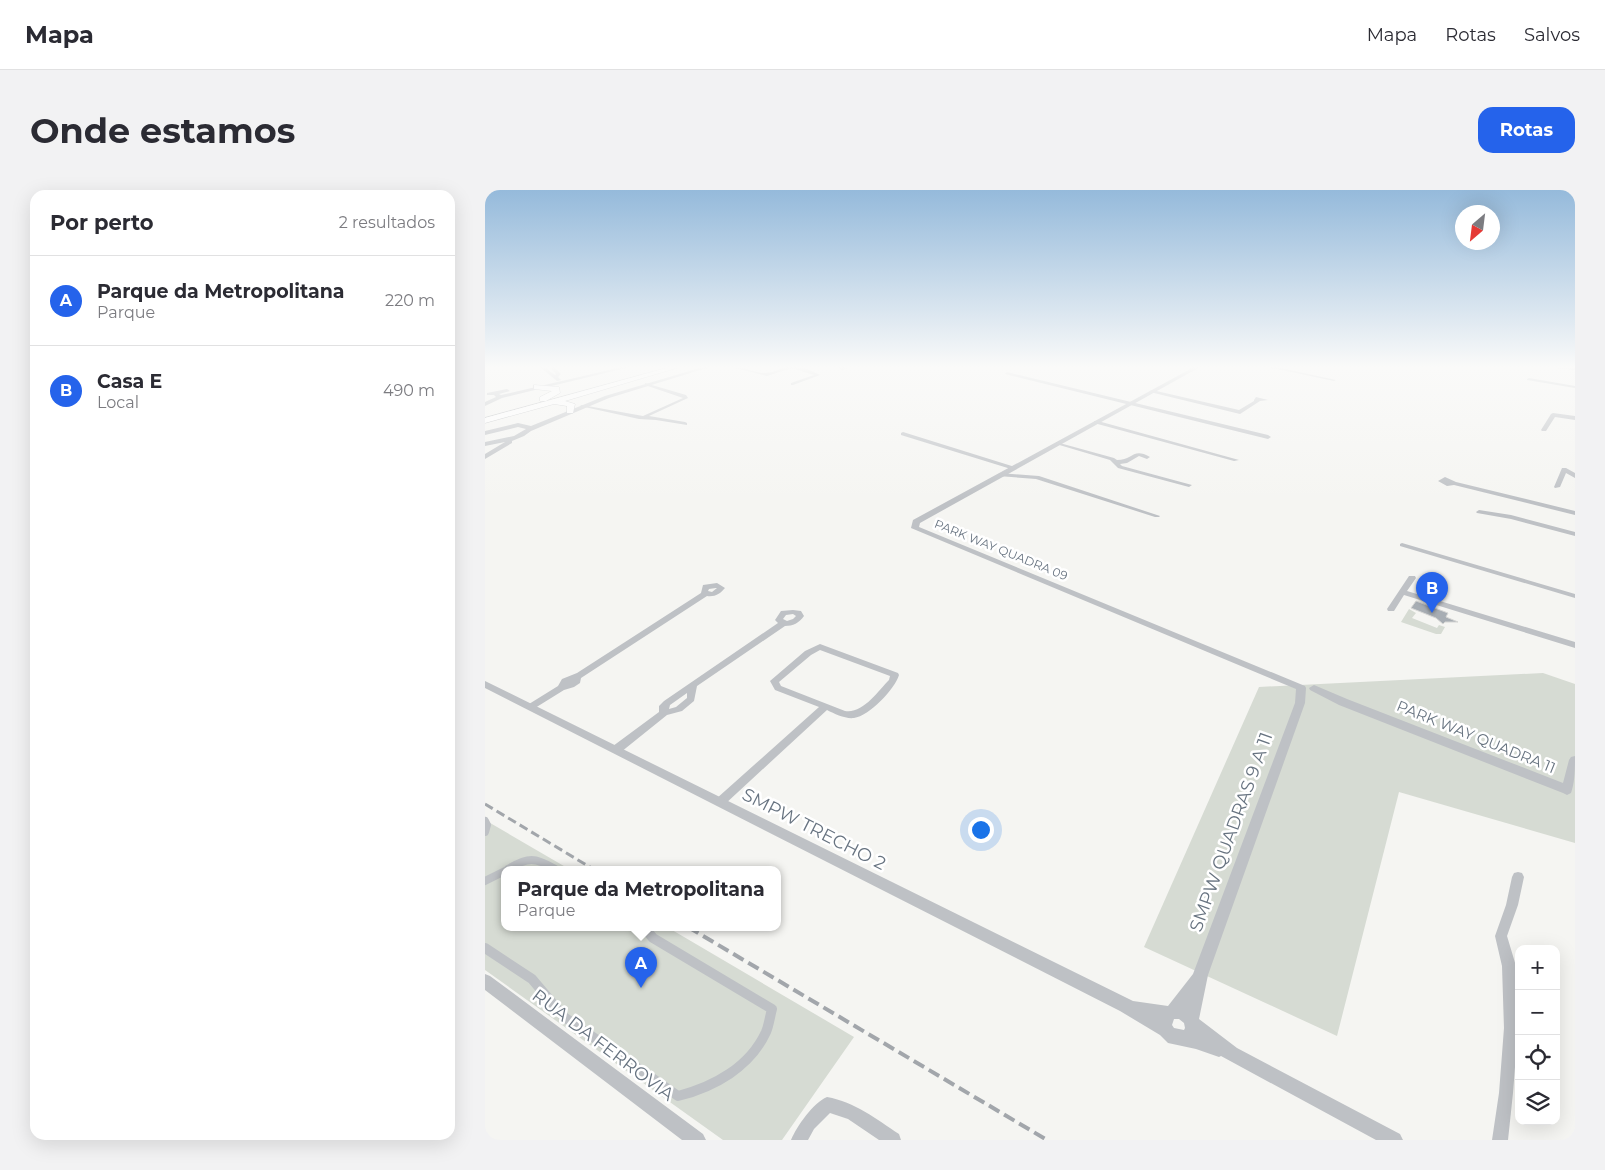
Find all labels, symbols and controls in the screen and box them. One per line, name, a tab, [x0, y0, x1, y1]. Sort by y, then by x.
text: Mapa	[25, 20, 94, 49]
text: Mapa	[1367, 24, 1417, 46]
text: Rotas	[1445, 24, 1496, 46]
text: Salvos	[1524, 24, 1580, 46]
button: Rotas	[1478, 107, 1575, 153]
text: Onde estamos	[30, 109, 295, 152]
north arrow	[1455, 205, 1500, 250]
text: Por perto	[50, 210, 154, 235]
text: 2 resultados	[339, 213, 435, 232]
text: Parque da Metropolitana	[97, 280, 345, 303]
text: A	[60, 291, 72, 310]
text: 220 m	[385, 291, 435, 310]
text: Parque	[97, 303, 155, 322]
text: Casa E	[97, 370, 162, 393]
text: B	[60, 381, 72, 400]
text: 490 m	[383, 381, 435, 400]
text: Local	[97, 393, 139, 412]
street label: PARK WAY QUADRA 09	[932, 516, 1070, 583]
pin: B	[1416, 572, 1448, 613]
street label: PARK WAY QUADRA 11	[1394, 696, 1558, 777]
street label: SMPW QUADRAS 9 A 11	[1185, 729, 1277, 935]
street label: SMPW TRECHO 2	[738, 783, 890, 875]
your location	[968, 817, 994, 843]
popup	[501, 866, 781, 931]
text: Parque da Metropolitana	[517, 878, 765, 901]
text: Parque	[517, 901, 575, 920]
map controls	[1515, 945, 1560, 1125]
button: +	[1515, 945, 1560, 990]
pin: A	[625, 947, 657, 988]
street label: RUA DA FERROVIA	[528, 985, 678, 1106]
button: −	[1515, 990, 1560, 1035]
button: locate	[1515, 1035, 1560, 1080]
button: layers	[1515, 1080, 1560, 1125]

